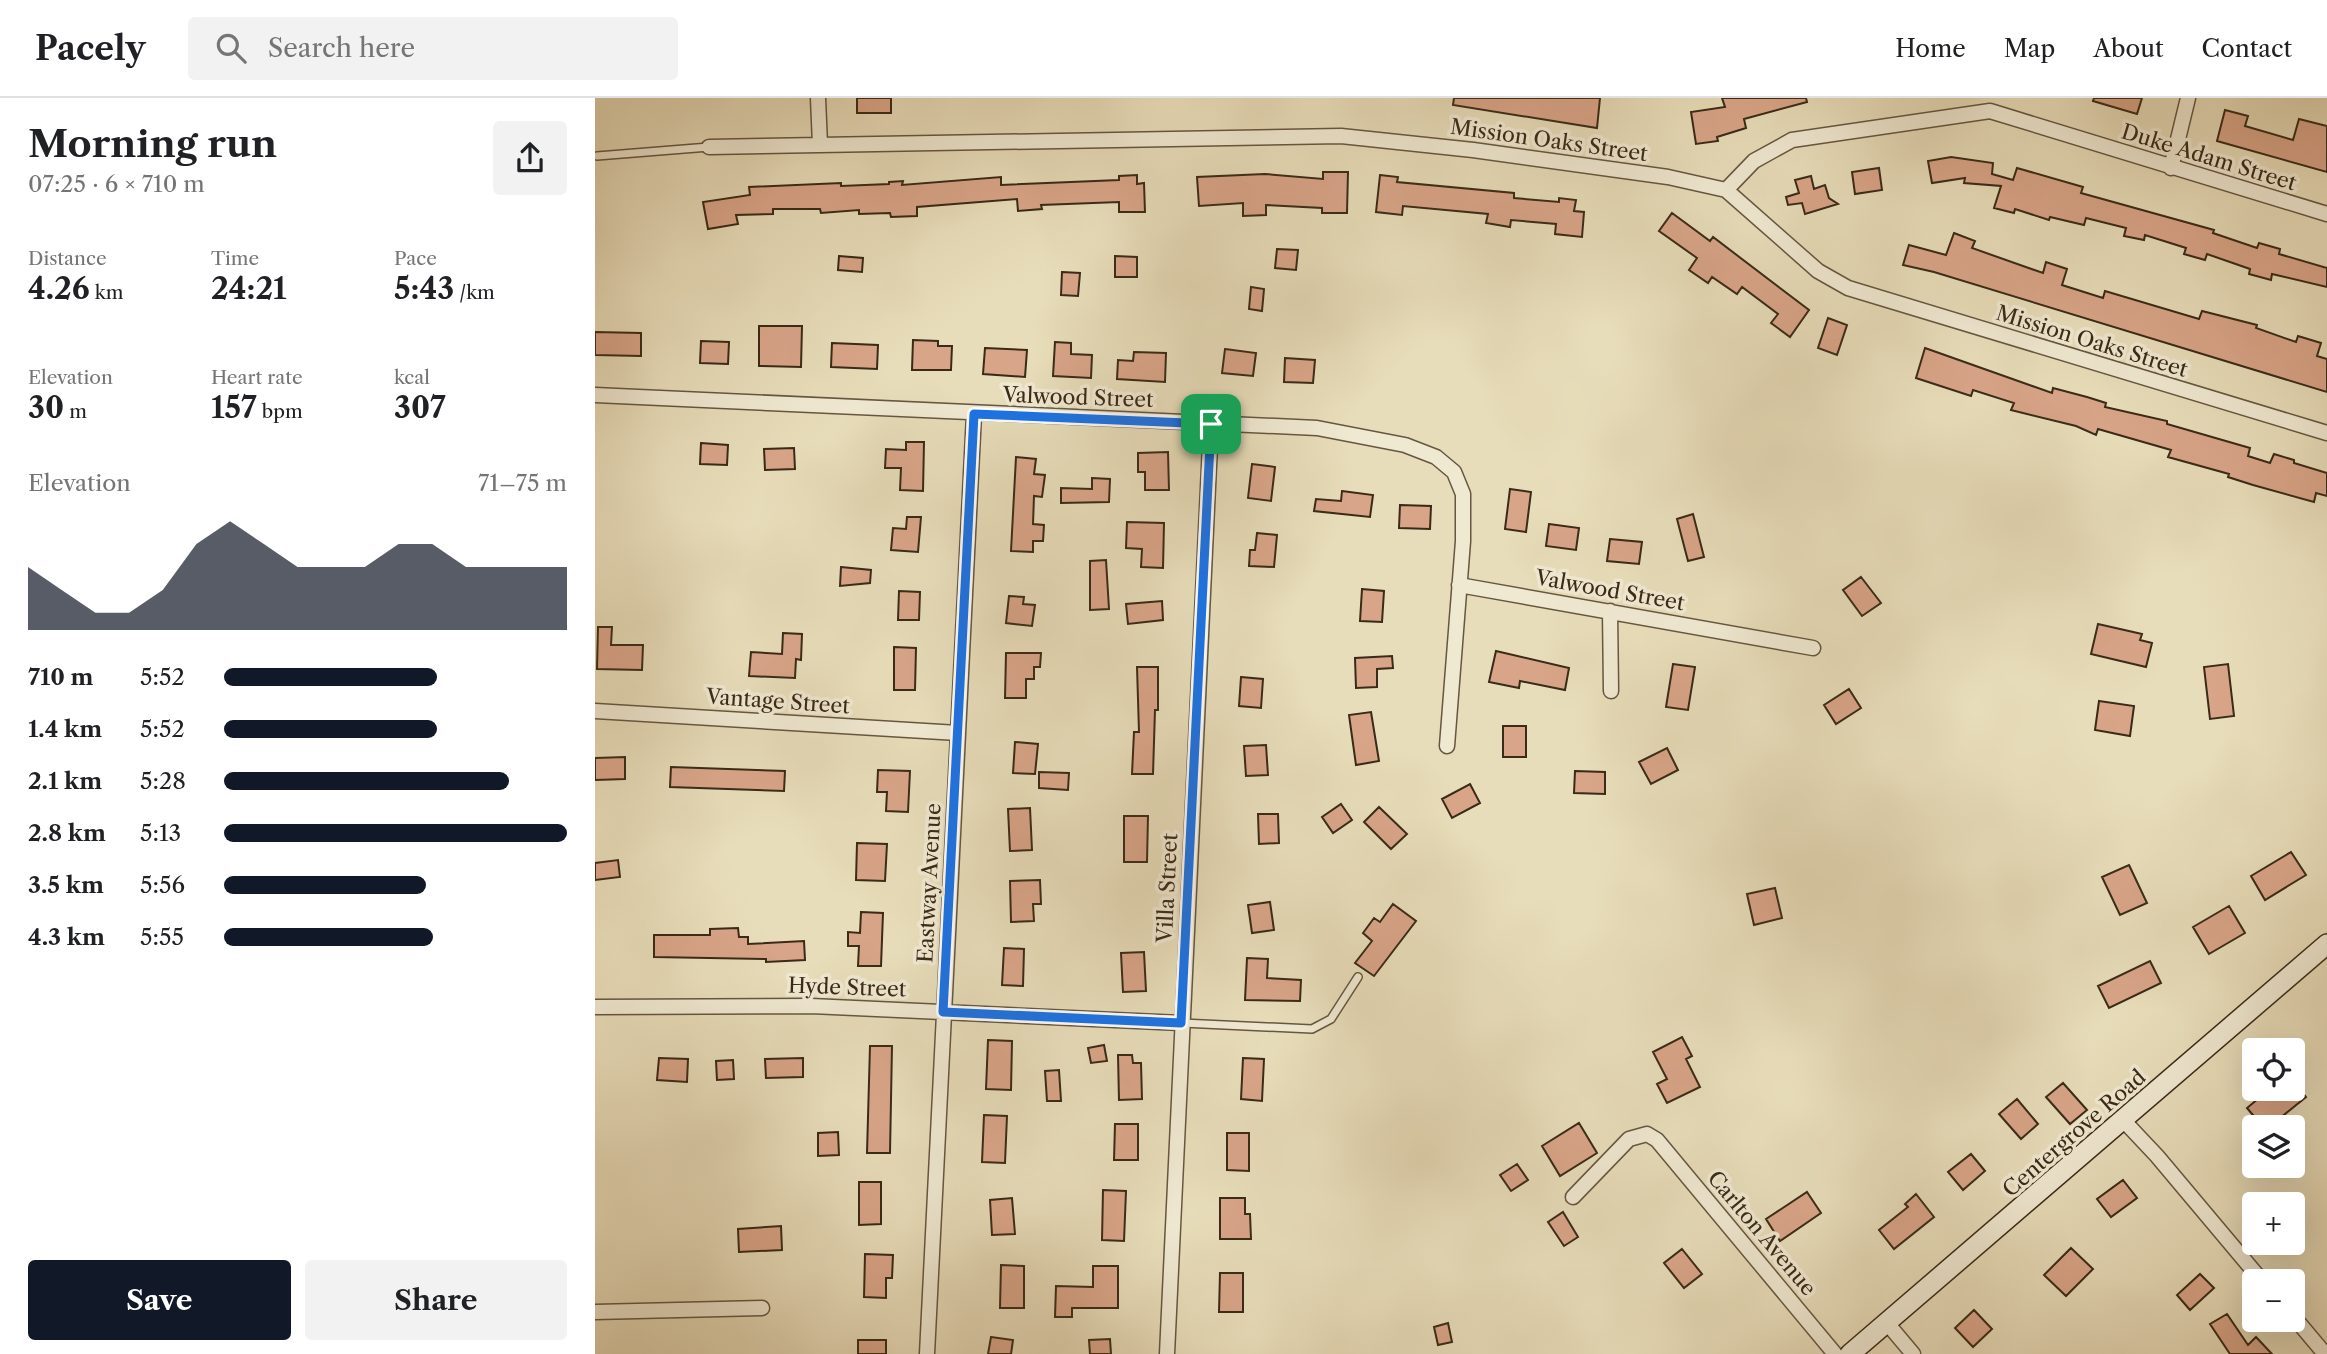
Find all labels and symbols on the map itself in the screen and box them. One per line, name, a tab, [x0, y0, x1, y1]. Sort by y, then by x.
street label: Mission Oaks Street	[1449, 114, 1650, 166]
street label: Duke Adam Street	[2119, 119, 2300, 196]
street label: Mission Oaks Street	[1993, 300, 2191, 382]
street label: Valwood Street	[1001, 382, 1154, 412]
pin	[1181, 394, 1241, 454]
street label: Valwood Street	[1533, 564, 1687, 616]
street label: Vantage Street	[704, 683, 851, 719]
street label: Eastway Avenue	[912, 803, 946, 963]
street label: Villa Street	[1152, 832, 1182, 945]
street label: Hyde Street	[787, 972, 907, 1002]
street label: Centergrove Road	[1997, 1064, 2151, 1202]
street label: Carlton Avenue	[1703, 1166, 1821, 1300]

